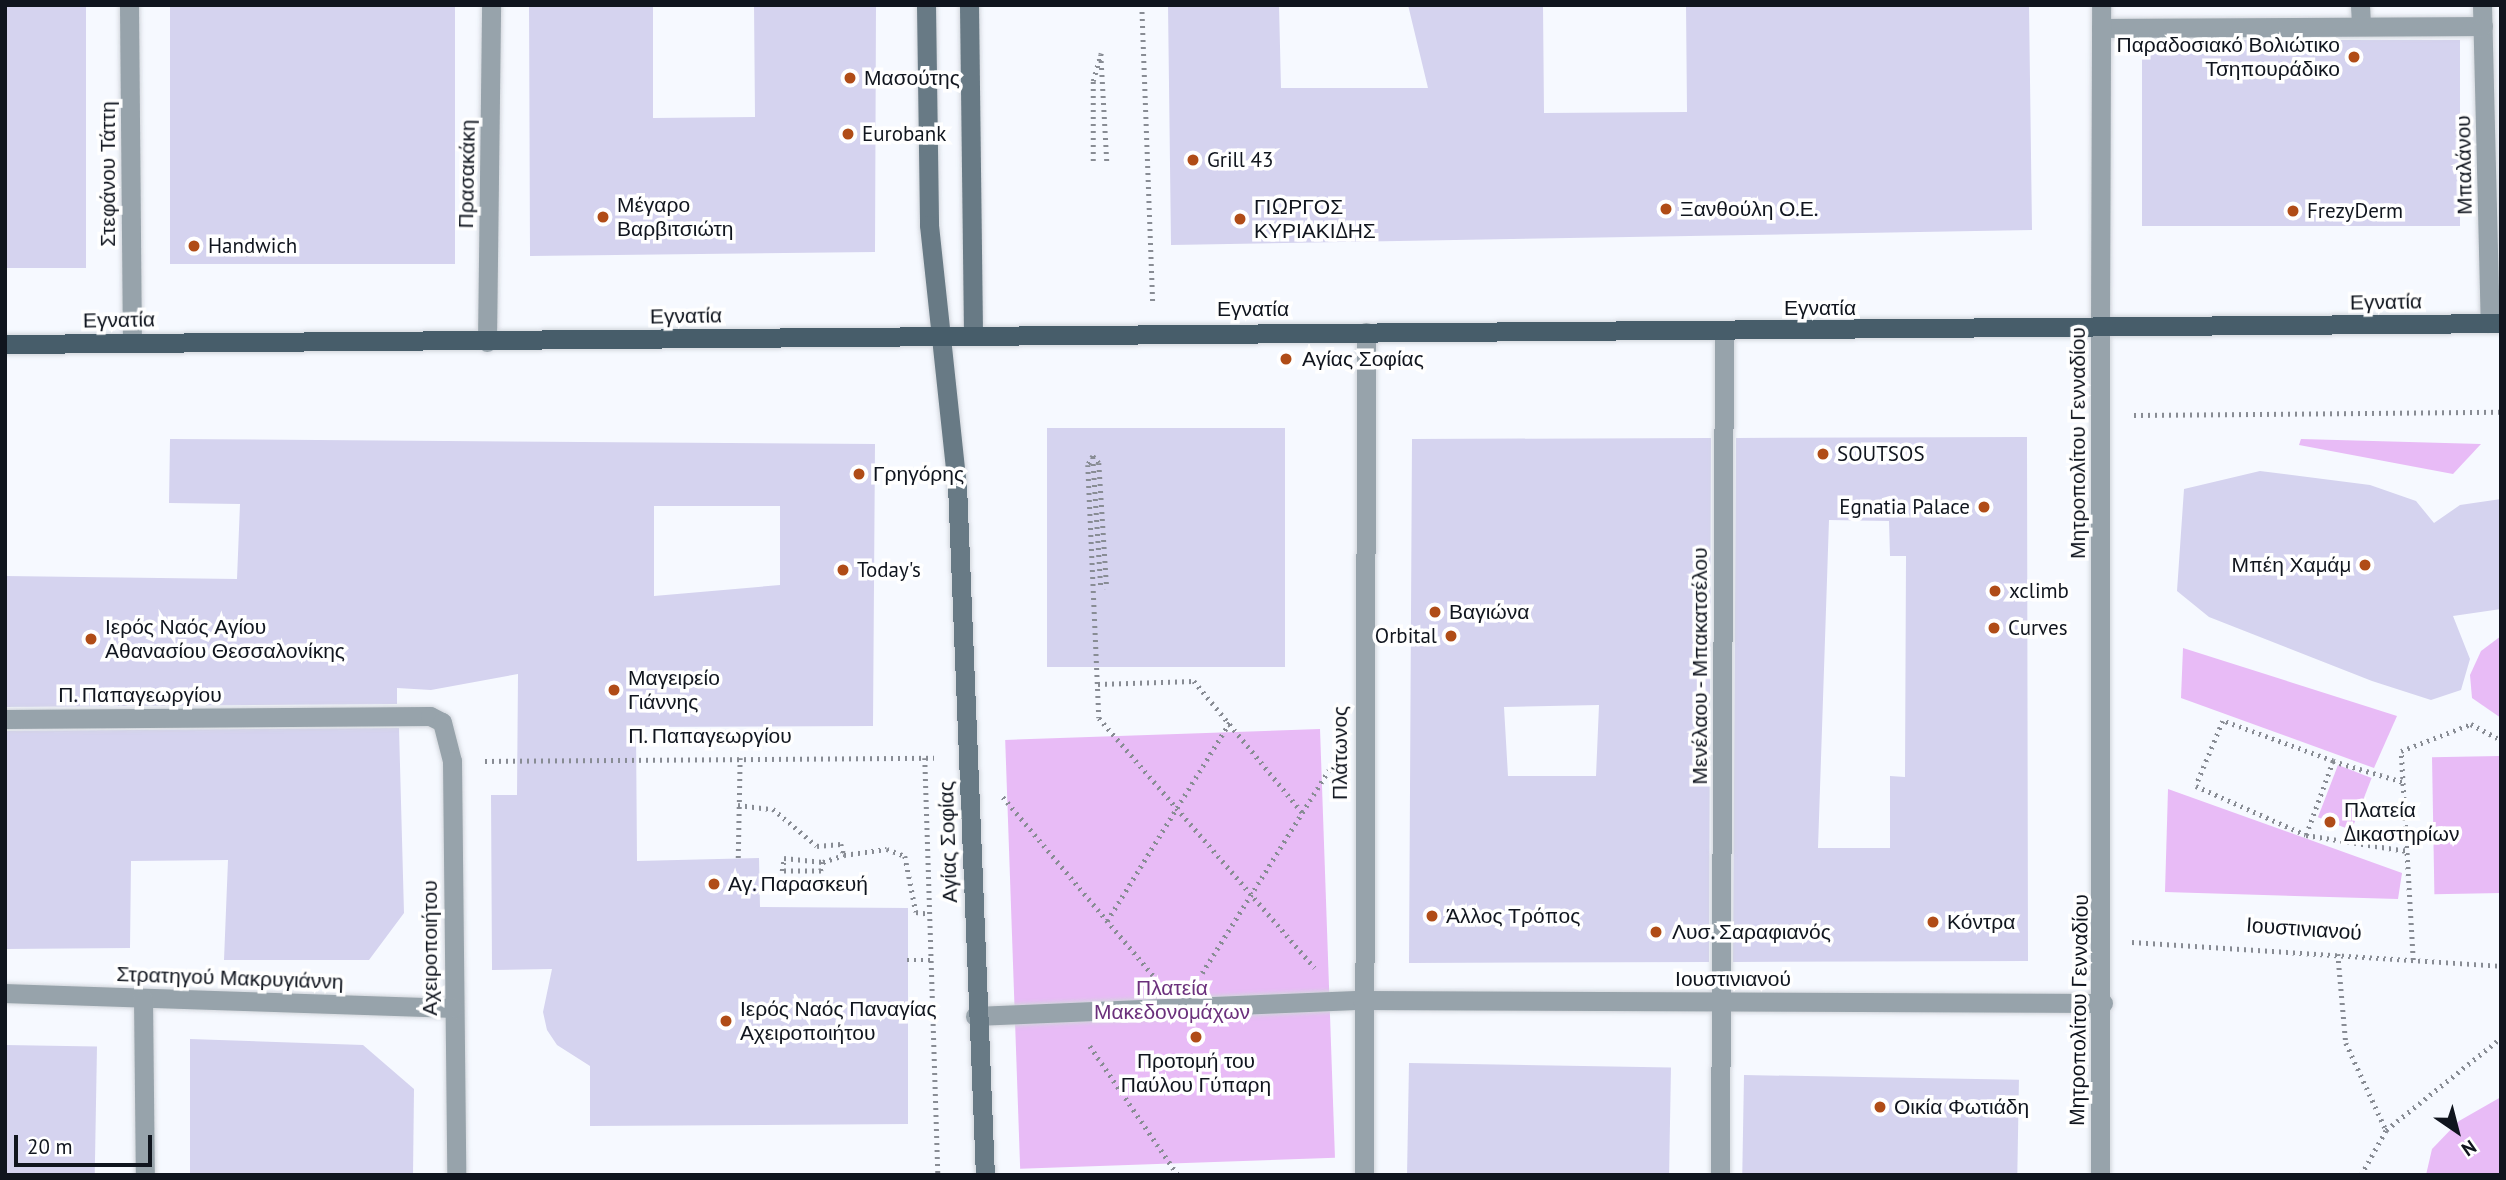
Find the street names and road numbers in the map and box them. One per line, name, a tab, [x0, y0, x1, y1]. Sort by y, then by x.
street label: Στεφάνου Τάττη	[95, 94, 121, 254]
street label: Μπαλάνου	[2450, 113, 2478, 217]
street label: Πρασακάκη	[453, 116, 481, 232]
street label: Εγνατία	[2348, 289, 2424, 315]
street label: Εγνατία	[1782, 295, 1858, 321]
street label: Εγνατία	[1215, 296, 1291, 322]
street label: Εγνατία	[648, 303, 724, 329]
street label: Εγνατία	[81, 307, 157, 333]
street label: Μητροπολίτου Γενναδίου	[2065, 319, 2091, 567]
street label: Μενέλαου - Μπακατσέλου	[1687, 539, 1713, 793]
street label: Π. Παπαγεωργίου	[54, 682, 226, 708]
street label: Πλάτωνος	[1327, 703, 1353, 803]
street label: Π. Παπαγεωργίου	[624, 723, 796, 749]
street label: Αγίας Σοφίας	[933, 777, 963, 907]
street label: Αχειροποιήτου	[417, 875, 443, 1021]
street label: Μητροπολίτου Γενναδίου	[2064, 886, 2094, 1134]
street label: Ιουστινιανού	[2241, 912, 2367, 946]
street label: Στρατηγού Μακρυγιάννη	[108, 961, 352, 995]
street label: Ιουστινιανού	[1671, 966, 1795, 992]

